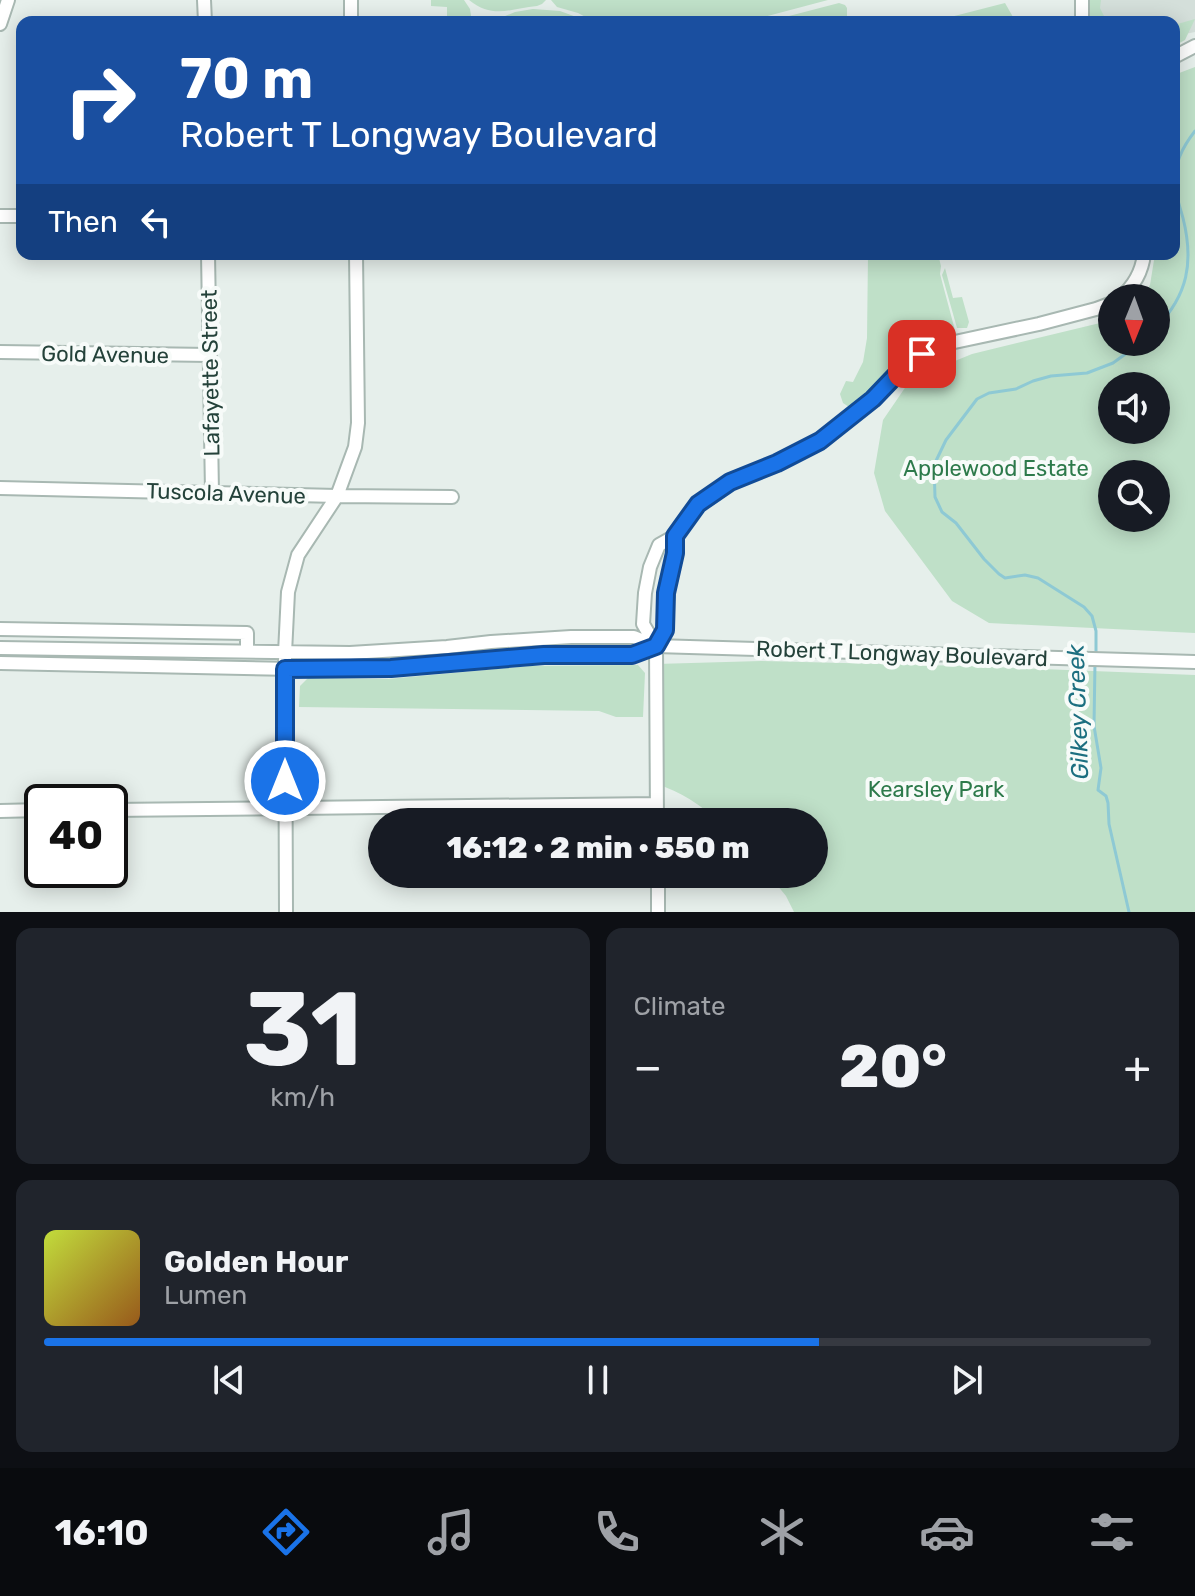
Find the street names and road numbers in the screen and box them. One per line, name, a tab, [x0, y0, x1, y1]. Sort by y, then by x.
street label: Lafayette Street	[196, 289, 225, 457]
street label: Gold Avenue	[41, 340, 169, 369]
street label: Tuscola Avenue	[146, 477, 306, 510]
street label: Robert T Longway Boulevard	[756, 635, 1048, 672]

